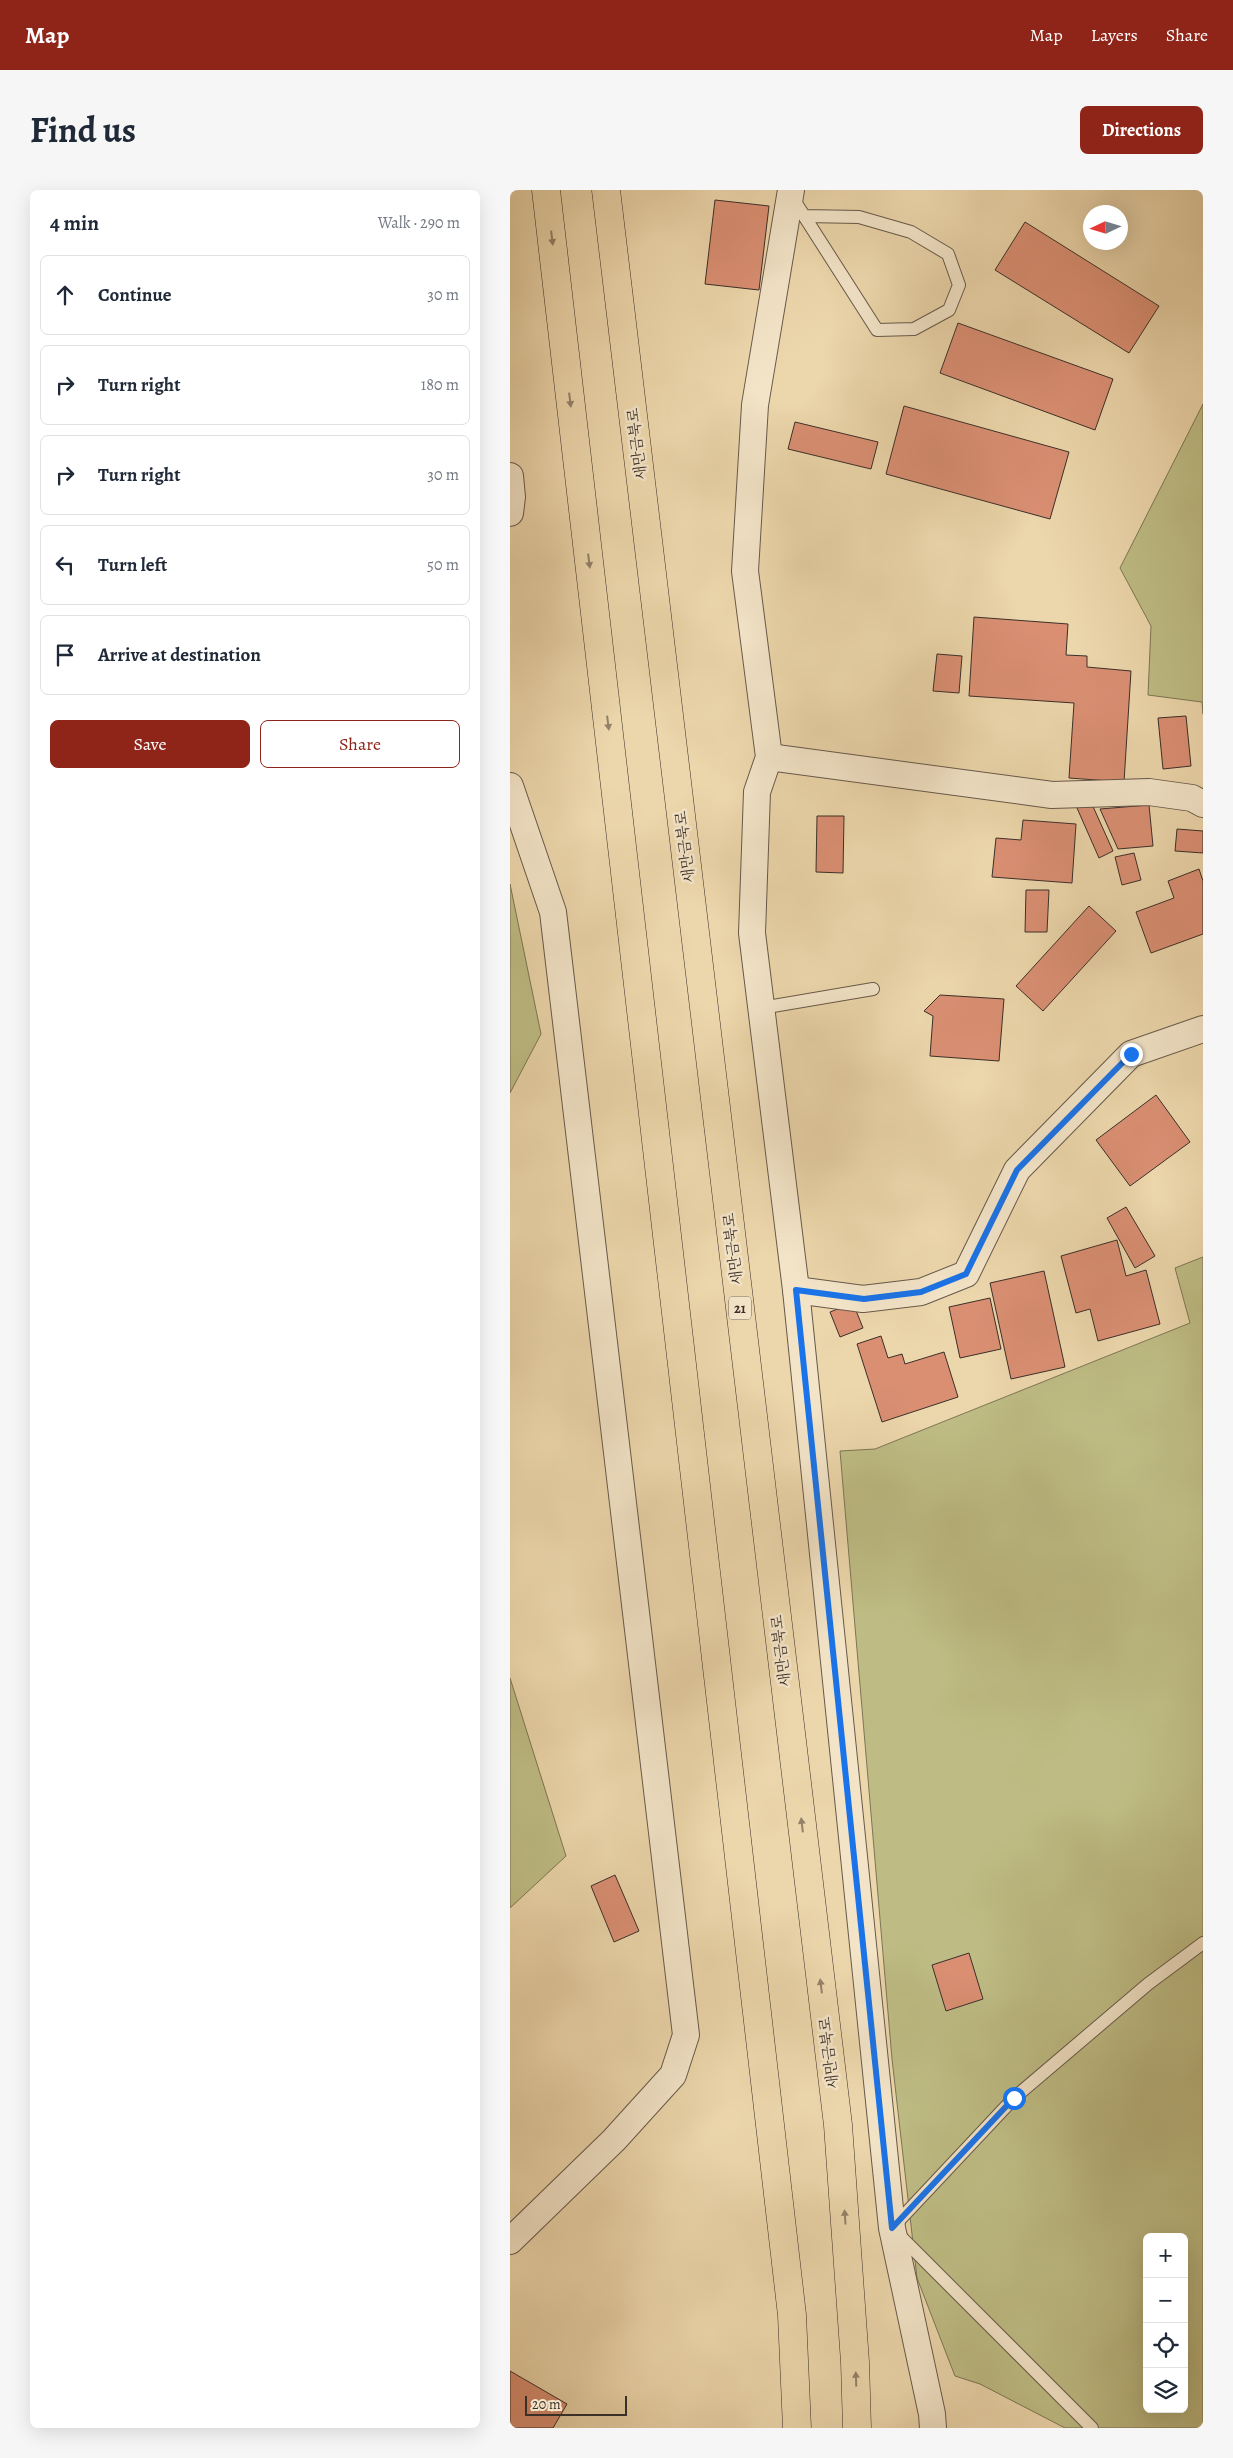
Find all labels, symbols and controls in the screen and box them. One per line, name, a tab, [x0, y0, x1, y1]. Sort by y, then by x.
text: Map	[25, 19, 69, 51]
text: Map	[1030, 23, 1063, 47]
text: Layers	[1091, 23, 1138, 47]
text: Share	[1166, 23, 1208, 47]
text: Find us	[30, 106, 136, 154]
button: Directions	[1080, 106, 1203, 154]
north arrow	[1083, 205, 1128, 250]
text: 4 min	[50, 209, 99, 237]
text: Walk · 290 m	[378, 212, 460, 234]
one-way arrow	[548, 231, 556, 247]
icon: ahead	[51, 281, 79, 309]
text: Continue	[98, 282, 172, 308]
text: 30 m	[427, 284, 459, 306]
icon: right	[51, 371, 79, 399]
text: Turn right	[98, 372, 180, 398]
text: 180 m	[421, 374, 459, 396]
one-way arrow	[566, 392, 574, 408]
street label: 새만금북로	[623, 406, 651, 481]
icon: right	[51, 461, 79, 489]
text: Turn right	[98, 462, 180, 488]
text: 30 m	[427, 464, 459, 486]
icon: left	[51, 551, 79, 579]
text: Turn left	[98, 552, 167, 578]
text: 50 m	[427, 554, 459, 576]
one-way arrow	[585, 554, 593, 570]
icon: arrive	[51, 641, 79, 669]
text: Arrive at destination	[98, 642, 261, 668]
one-way arrow	[604, 715, 612, 731]
button: Save	[50, 720, 250, 768]
button: Share	[260, 720, 460, 768]
street label: 새만금북로	[671, 809, 699, 884]
route end	[1120, 1043, 1143, 1066]
street label: 새만금북로	[719, 1211, 747, 1286]
road number: 21	[729, 1296, 751, 1320]
street label: 새만금북로	[767, 1613, 795, 1688]
one-way arrow	[798, 1816, 806, 1832]
one-way arrow	[817, 1978, 825, 1994]
street label: 새만금북로	[815, 2015, 843, 2090]
route start	[1003, 2087, 1026, 2110]
one-way arrow	[840, 2209, 848, 2225]
map controls	[1143, 2233, 1188, 2413]
button: +	[1143, 2233, 1188, 2278]
button: −	[1143, 2278, 1188, 2323]
button: locate	[1143, 2323, 1188, 2368]
button: layers	[1143, 2368, 1188, 2413]
one-way arrow	[851, 2371, 859, 2387]
scale bar	[525, 2393, 628, 2416]
text: 20 m	[532, 2395, 561, 2414]

